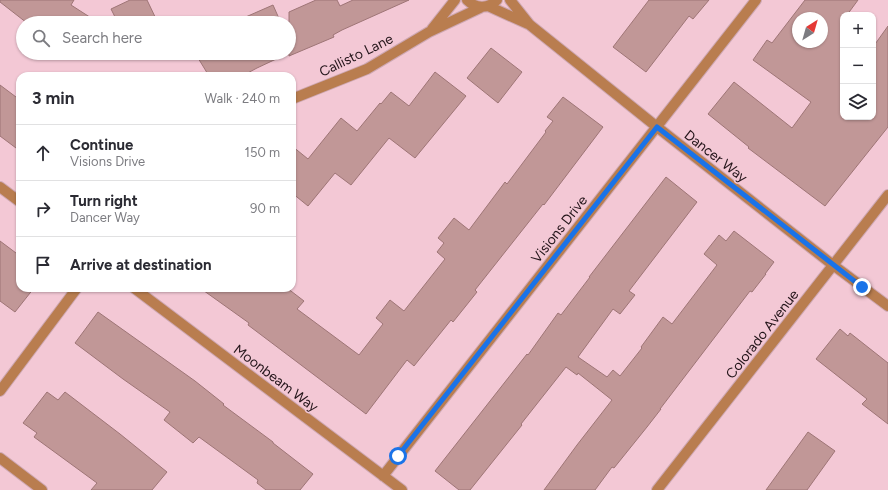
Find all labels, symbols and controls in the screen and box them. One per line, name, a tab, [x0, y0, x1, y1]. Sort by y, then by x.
north arrow	[792, 12, 828, 48]
map controls	[840, 12, 876, 120]
button: +	[840, 12, 876, 48]
search box	[16, 16, 296, 60]
icon: search	[30, 27, 52, 49]
text: Search here	[62, 29, 142, 47]
street label: Callisto Lane	[317, 30, 396, 81]
button: −	[840, 48, 876, 84]
button: layers	[840, 84, 876, 120]
text: 3 min	[32, 88, 74, 108]
text: Walk · 240 m	[205, 91, 280, 106]
street label: Dancer Way	[681, 127, 751, 187]
text: Continue	[70, 136, 133, 154]
icon: ahead	[32, 142, 54, 164]
text: 150 m	[245, 145, 280, 160]
text: Visions Drive	[70, 154, 145, 169]
text: Turn right	[70, 192, 138, 210]
street label: Visions Drive	[528, 192, 591, 266]
icon: right	[32, 198, 54, 220]
text: 90 m	[250, 201, 280, 216]
text: Dancer Way	[70, 210, 140, 225]
icon: arrive	[32, 254, 54, 276]
text: Arrive at destination	[70, 256, 211, 274]
route end	[853, 278, 871, 296]
street label: Colorado Avenue	[722, 286, 803, 382]
street label: Moonbeam Way	[230, 341, 322, 416]
route start	[389, 447, 407, 465]

